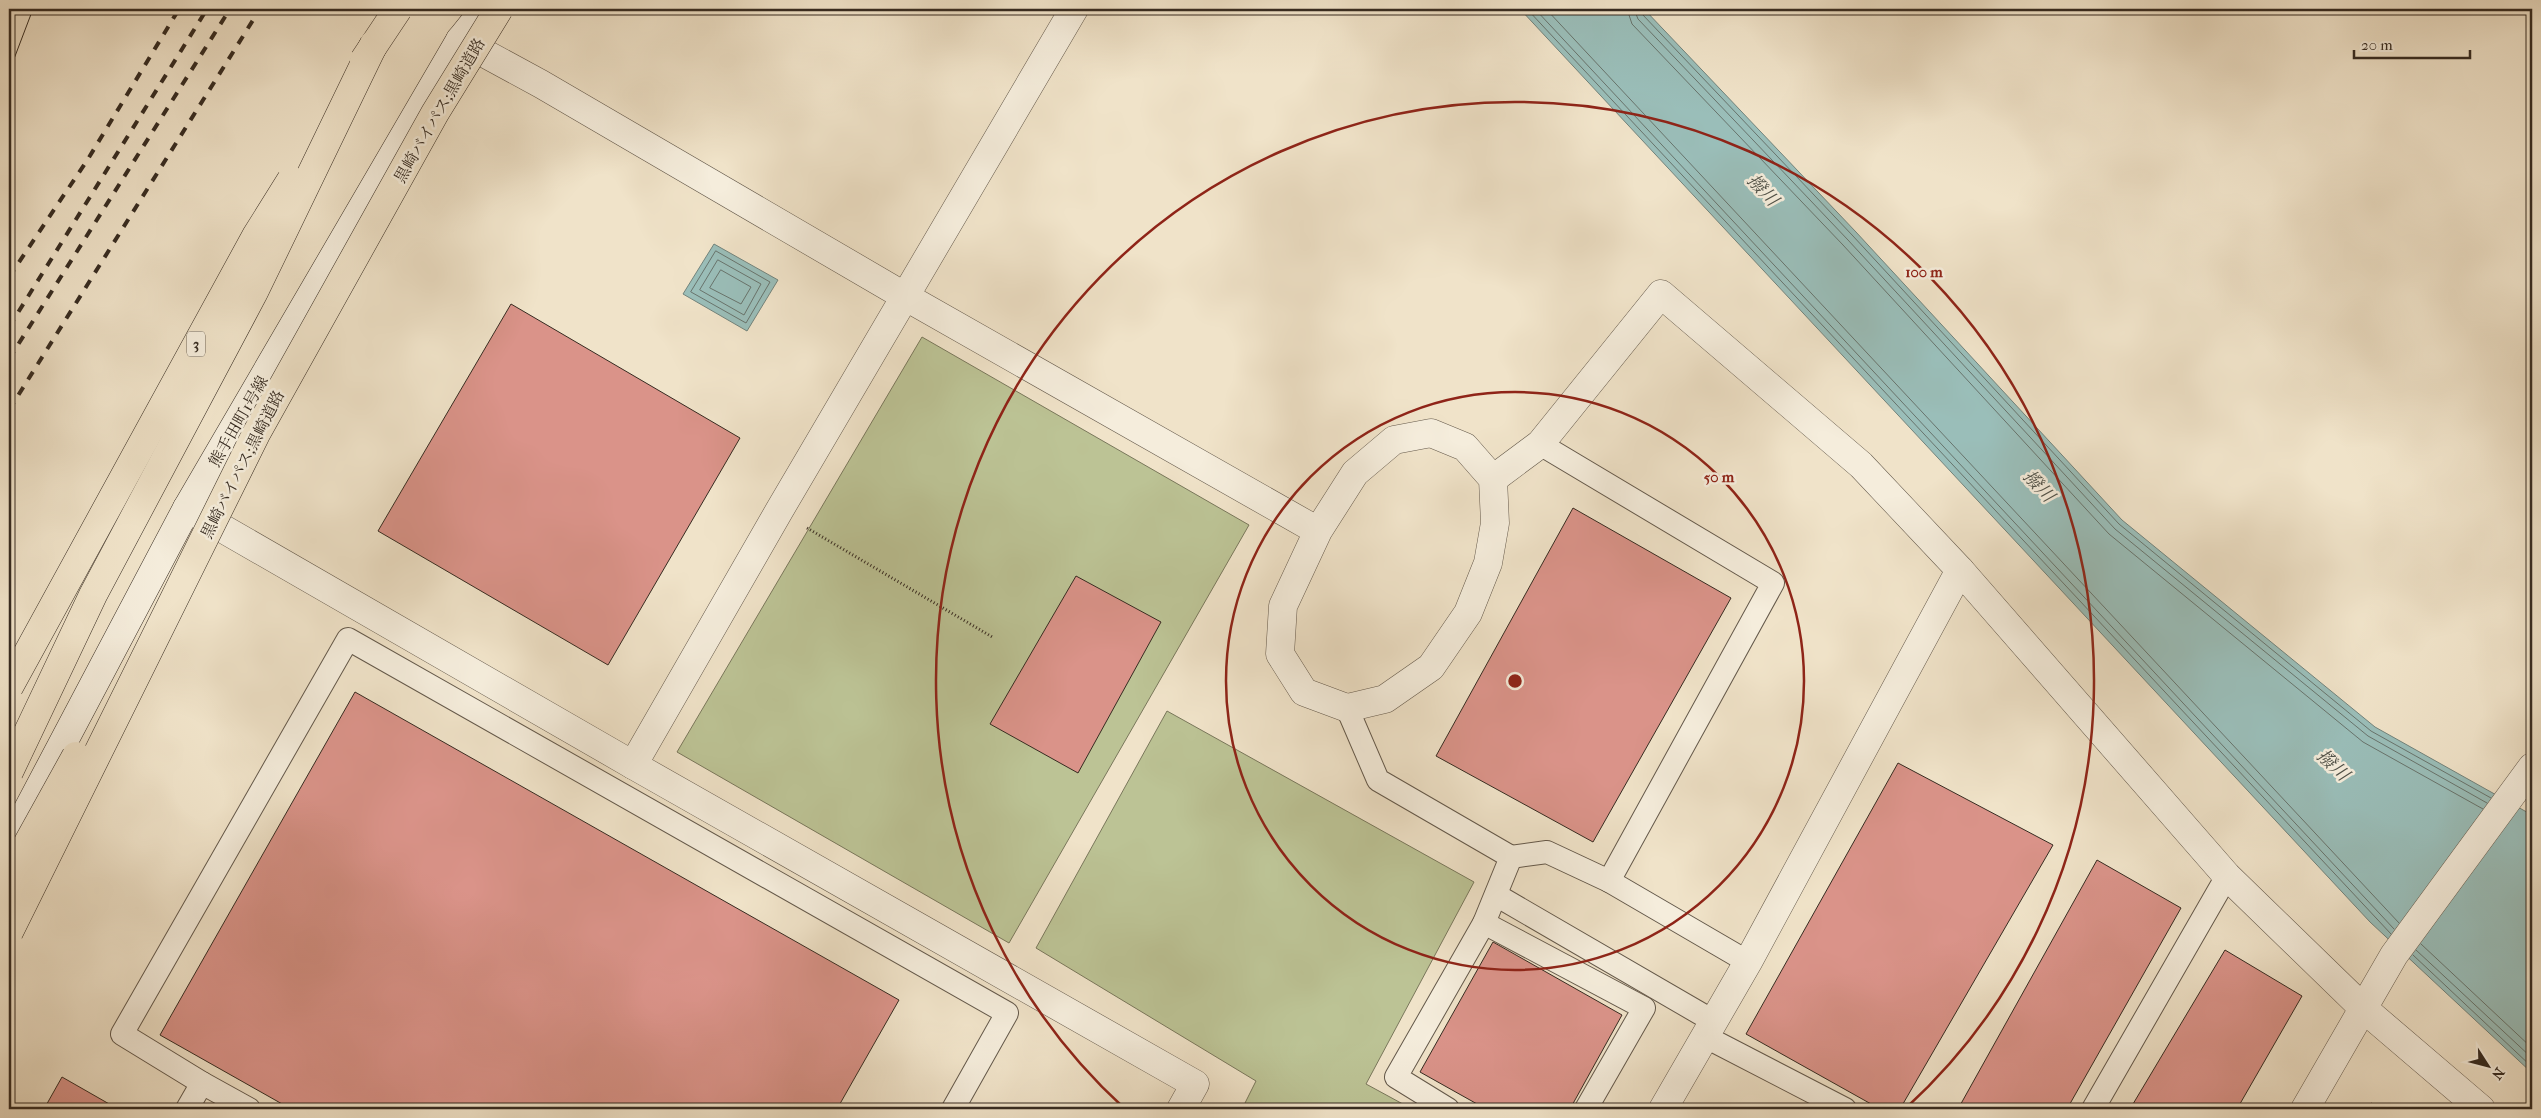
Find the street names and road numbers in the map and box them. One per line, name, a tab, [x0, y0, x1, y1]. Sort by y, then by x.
street label: 黒崎バイパス;黒崎道路	[390, 35, 489, 186]
road number: 3	[187, 332, 205, 356]
street label: 熊手田町1号線	[205, 372, 272, 470]
street label: 黒崎バイパス;黒崎道路	[197, 387, 288, 541]

